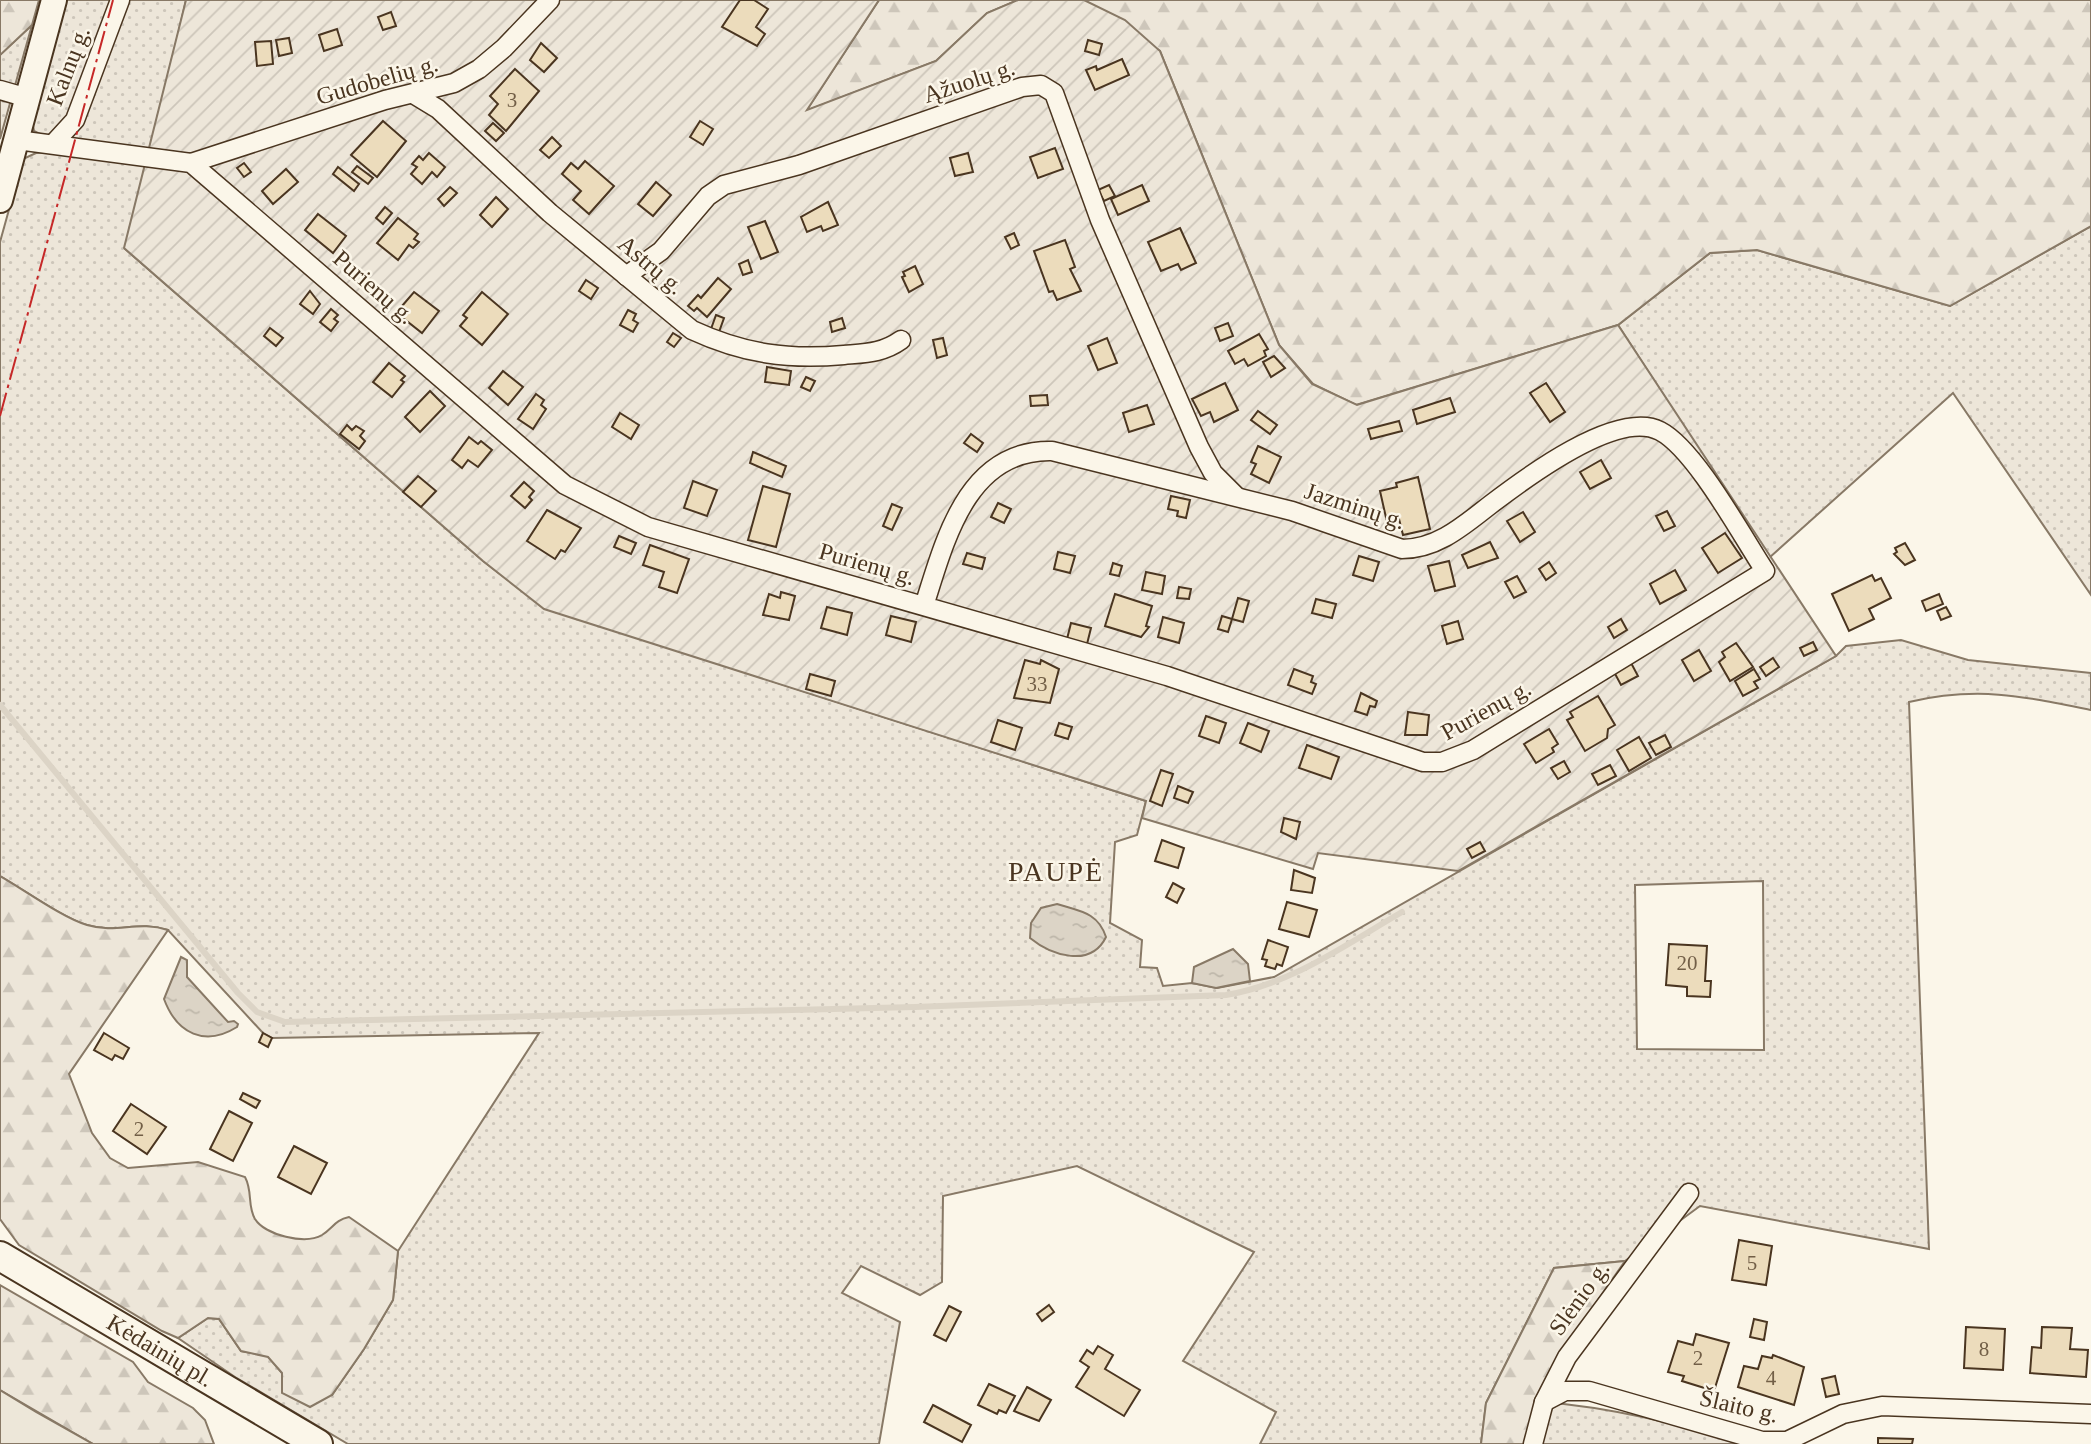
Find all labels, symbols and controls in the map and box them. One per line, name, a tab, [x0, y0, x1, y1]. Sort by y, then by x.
street label: Kalnų g.	[41, 23, 95, 109]
street label: Gudobelių g.	[313, 50, 441, 110]
street label: Ąžuolų g.	[920, 54, 1018, 108]
house number: 3	[507, 88, 517, 112]
street label: Astrų g.	[613, 230, 689, 300]
street label: Purienų g.	[328, 245, 420, 329]
street label: Jazminų g.	[1302, 478, 1408, 534]
street label: Purienų g.	[816, 538, 918, 590]
house number: 33	[1027, 672, 1048, 696]
street label: Purienų g.	[1437, 675, 1535, 745]
district label: PAUPĖ	[1008, 856, 1104, 887]
house number: 20	[1677, 951, 1698, 975]
house number: 2	[134, 1117, 144, 1141]
house number: 5	[1747, 1251, 1757, 1275]
street label: Slėnio g.	[1543, 1256, 1615, 1340]
street label: Kėdainių pl.	[102, 1309, 218, 1392]
house number: 8	[1979, 1337, 1989, 1361]
house number: 2	[1693, 1346, 1703, 1370]
house number: 4	[1766, 1366, 1777, 1390]
street label: Šlaito g.	[1697, 1384, 1781, 1428]

